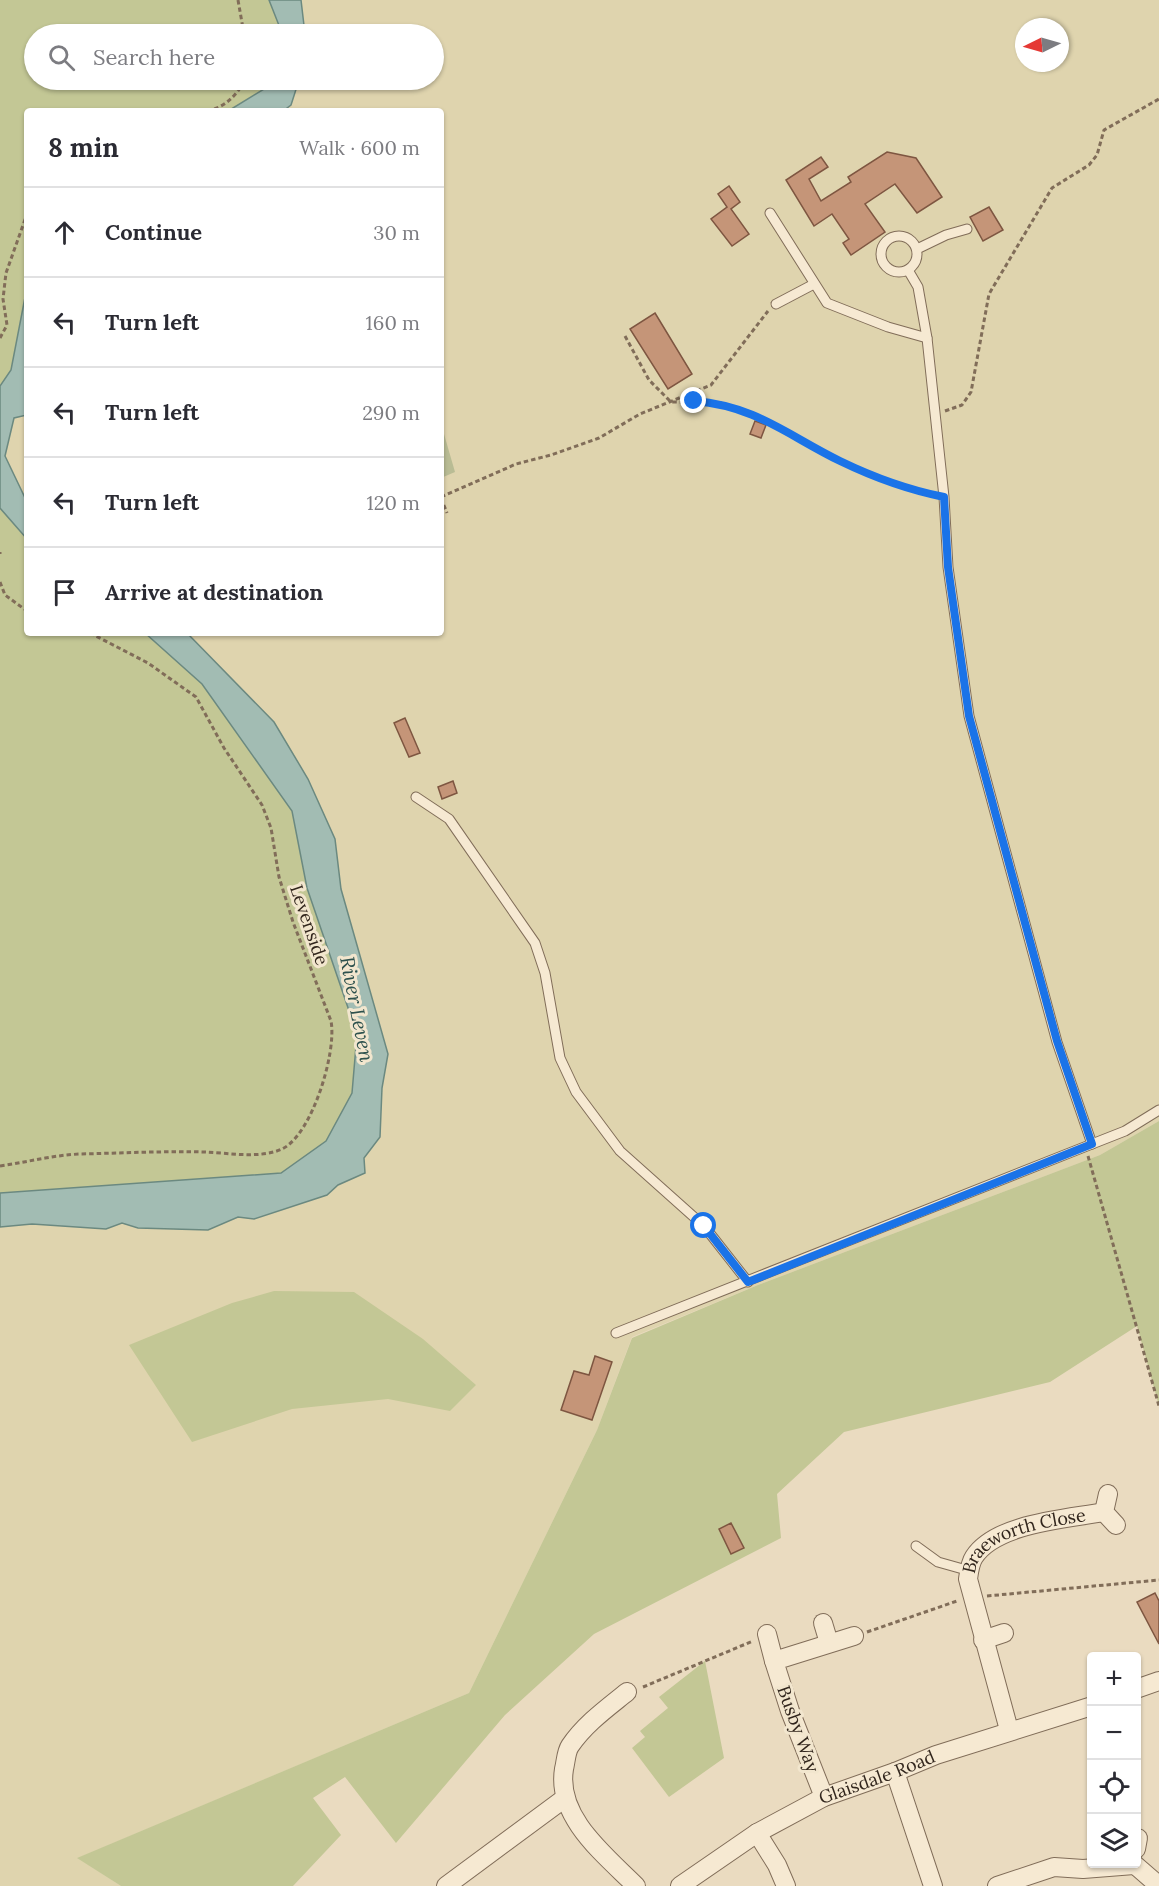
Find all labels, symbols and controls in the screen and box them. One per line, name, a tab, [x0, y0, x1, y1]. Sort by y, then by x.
north arrow	[1015, 18, 1069, 72]
search box	[24, 24, 444, 90]
icon: search	[45, 41, 78, 74]
text: Search here	[93, 43, 215, 71]
text: 8 min	[48, 131, 119, 164]
text: Walk · 600 m	[299, 135, 420, 160]
icon: ahead	[48, 216, 81, 249]
text: Continue	[105, 218, 202, 246]
text: 30 m	[373, 220, 420, 245]
icon: left	[48, 306, 81, 339]
text: Turn left	[105, 308, 199, 336]
text: 160 m	[366, 310, 420, 335]
route end	[680, 387, 706, 413]
icon: left	[48, 396, 81, 429]
text: Turn left	[105, 398, 199, 426]
text: 290 m	[362, 400, 420, 425]
icon: left	[48, 486, 81, 519]
text: Turn left	[105, 488, 199, 516]
text: 120 m	[366, 490, 420, 515]
icon: arrive	[48, 576, 81, 609]
text: Arrive at destination	[105, 578, 323, 606]
street label: Levenside	[285, 882, 334, 968]
water label: River Leven	[335, 954, 380, 1064]
route start	[690, 1212, 716, 1238]
street label: Braeworth Close	[957, 1503, 1087, 1575]
map controls	[1087, 1652, 1141, 1868]
button: +	[1087, 1652, 1141, 1706]
street label: Busby Way	[772, 1682, 825, 1776]
button: −	[1087, 1706, 1141, 1760]
street label: Glaisdale Road	[815, 1745, 939, 1809]
button: locate	[1087, 1760, 1141, 1814]
button: layers	[1087, 1814, 1141, 1868]

